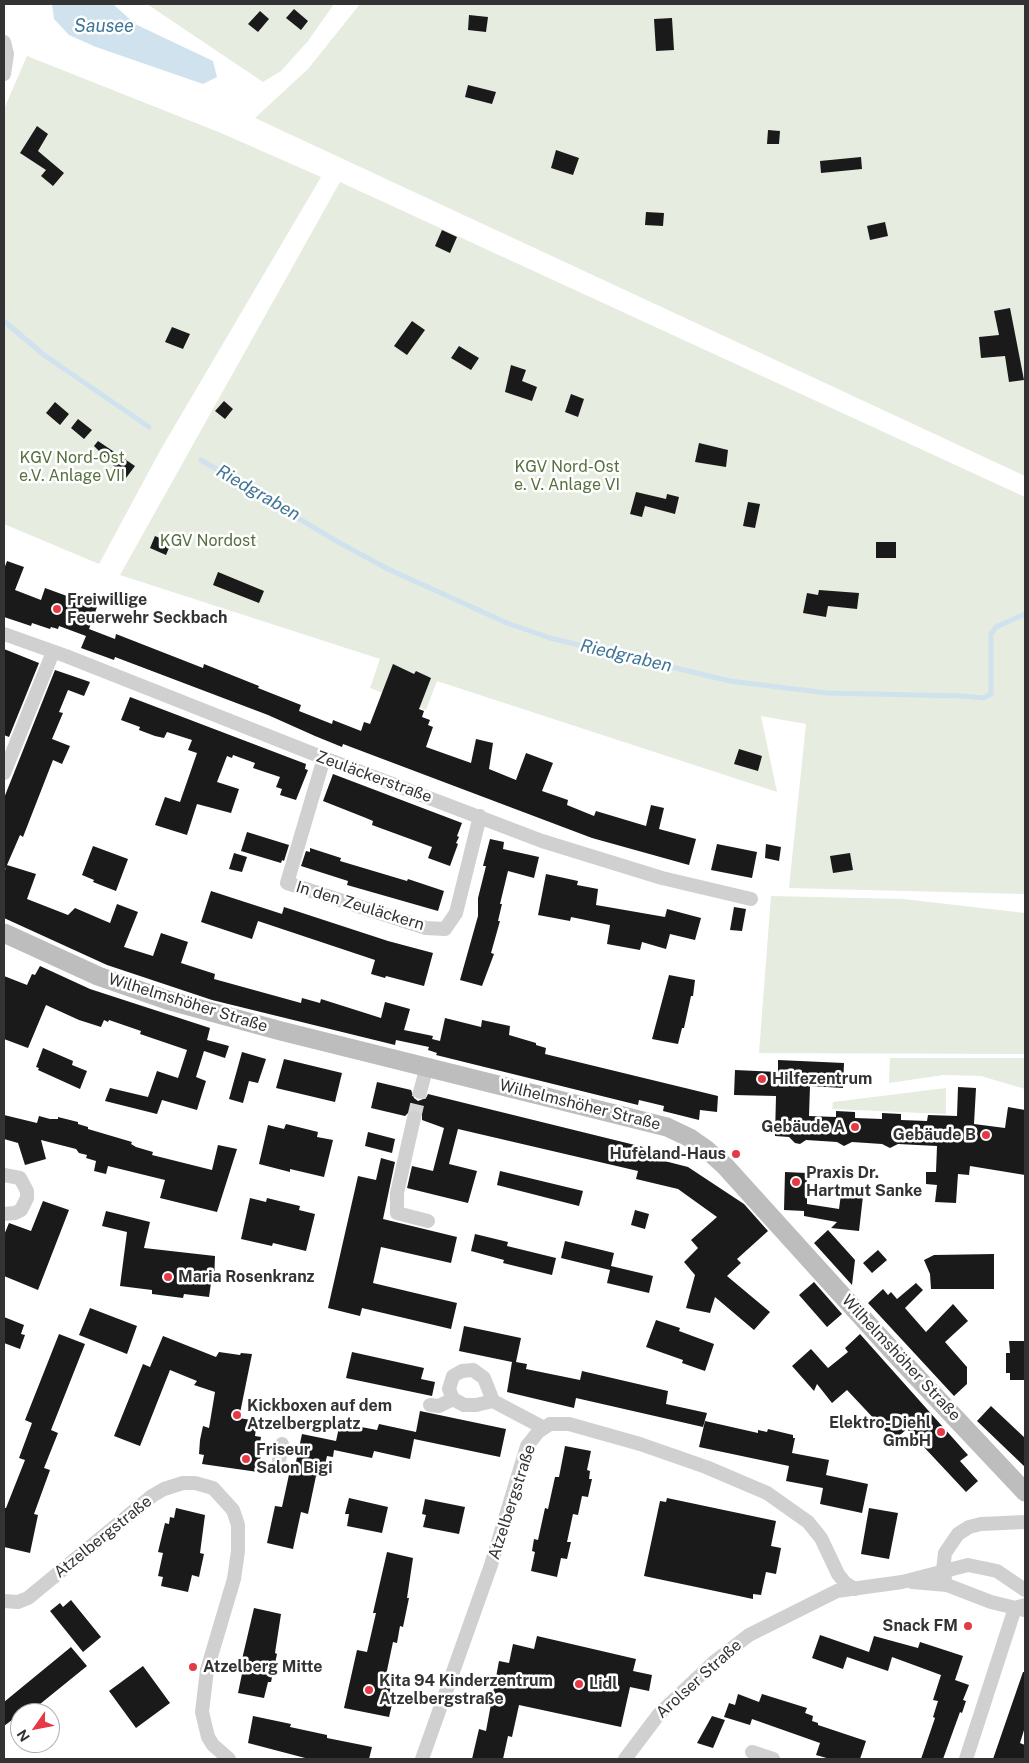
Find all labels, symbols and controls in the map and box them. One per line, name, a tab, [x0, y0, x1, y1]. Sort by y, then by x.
water label: Sausee	[74, 15, 134, 37]
park label: KGV Nord-Ost e.V. Anlage VII	[19, 448, 125, 486]
park label: KGV Nord-Ost e. V. Anlage VI	[514, 457, 620, 495]
water label: Riedgraben	[212, 460, 304, 526]
park label: KGV Nordost	[160, 531, 256, 551]
place label: Freiwillige Feuerwehr Seckbach	[67, 590, 228, 628]
marker: Freiwillige Feuerwehr Seckbach	[51, 603, 63, 615]
water label: Riedgraben	[578, 635, 674, 677]
street label: Zeuläckerstraße	[313, 747, 435, 807]
street label: In den Zeuläckern	[294, 877, 426, 935]
street label: Wilhelmshöher Straße	[106, 970, 270, 1036]
place label: Hilfezentrum	[772, 1069, 872, 1089]
marker: Hilfezentrum	[756, 1073, 768, 1085]
street label: Wilhelmshöher Straße	[497, 1076, 663, 1134]
place label: Gebäude A	[761, 1117, 845, 1137]
marker: Gebäude A	[849, 1121, 861, 1133]
place label: Gebäude B	[893, 1125, 976, 1145]
marker: Gebäude B	[980, 1129, 992, 1141]
place label: Hufeland-Haus	[610, 1144, 726, 1164]
marker: Hufeland-Haus	[730, 1148, 742, 1160]
place label: Praxis Dr. Hartmut Sanke	[806, 1163, 922, 1201]
marker: Praxis Dr. Hartmut Sanke	[790, 1176, 802, 1188]
place label: Maria Rosenkranz	[178, 1267, 315, 1287]
marker: Maria Rosenkranz	[162, 1271, 174, 1283]
street label: Wilhelmshöher Straße	[837, 1291, 965, 1425]
place label: Kickboxen auf dem Atzelbergplatz	[247, 1396, 392, 1434]
marker: Kickboxen auf dem Atzelbergplatz	[231, 1409, 243, 1421]
place label: Elektro-Diehl GmbH	[829, 1413, 931, 1451]
marker: Elektro-Diehl GmbH	[935, 1426, 947, 1438]
place label: Friseur Salon Bigi	[256, 1440, 333, 1478]
street label: Atzelbergstraße	[484, 1442, 540, 1562]
marker: Friseur Salon Bigi	[240, 1453, 252, 1465]
street label: Atzelbergstraße	[50, 1492, 156, 1582]
place label: Snack FM	[882, 1616, 958, 1636]
marker: Snack FM	[962, 1620, 974, 1632]
street label: Arolser Straße	[652, 1636, 746, 1722]
place label: Atzelberg Mitte	[203, 1657, 322, 1677]
marker: Atzelberg Mitte	[187, 1661, 199, 1673]
place label: Kita 94 Kinderzentrum Atzelbergstraße	[379, 1671, 553, 1709]
place label: Lidl	[589, 1674, 618, 1694]
marker: Lidl	[573, 1678, 585, 1690]
marker: Kita 94 Kinderzentrum Atzelbergstraße	[363, 1684, 375, 1696]
north arrow	[10, 1703, 60, 1753]
text: N	[14, 1727, 33, 1745]

